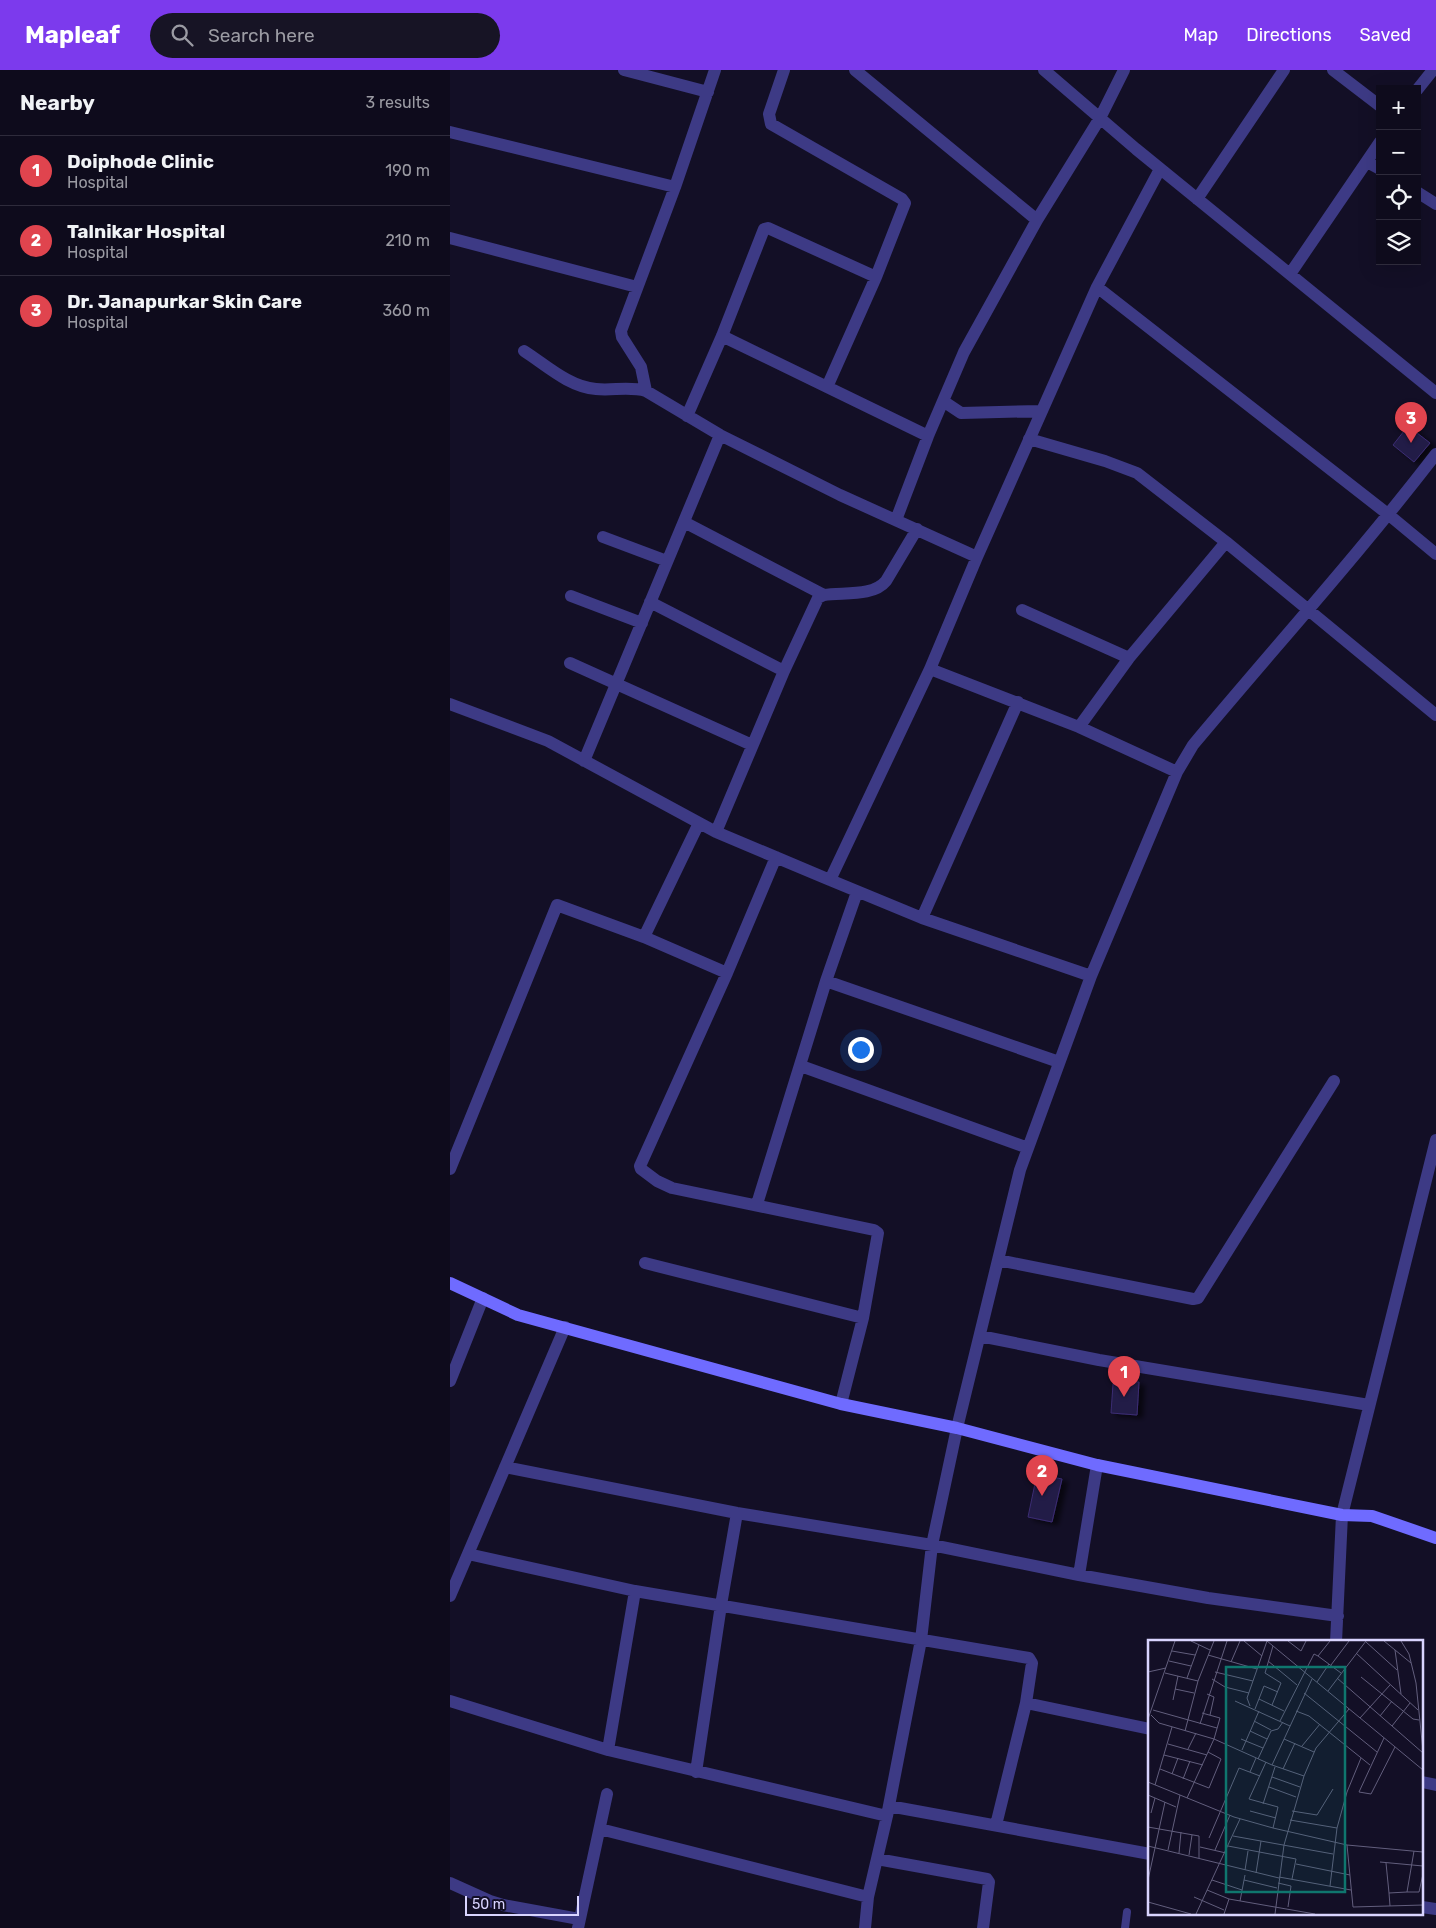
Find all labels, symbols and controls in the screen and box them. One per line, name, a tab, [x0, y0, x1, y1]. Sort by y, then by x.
search box	[150, 13, 500, 58]
text: Mapleaf	[25, 21, 120, 49]
icon: search	[168, 21, 196, 49]
text: Search here	[208, 24, 315, 47]
text: Map	[1183, 24, 1218, 46]
text: Directions	[1246, 24, 1332, 46]
text: Saved	[1360, 24, 1411, 46]
map controls	[1376, 85, 1421, 265]
button: +	[1376, 85, 1421, 130]
text: Nearby	[20, 90, 95, 115]
text: 3 results	[365, 93, 430, 112]
button: −	[1376, 130, 1421, 175]
text: Doiphode Clinic	[67, 150, 214, 173]
text: 1	[32, 161, 40, 180]
text: 190 m	[385, 161, 430, 180]
text: Hospital	[67, 173, 128, 192]
button: locate	[1376, 175, 1421, 220]
text: Talnikar Hospital	[67, 220, 225, 243]
button: layers	[1376, 220, 1421, 265]
text: 2	[31, 231, 41, 250]
text: 210 m	[385, 231, 430, 250]
text: Hospital	[67, 243, 128, 262]
text: Dr. Janapurkar Skin Care	[67, 290, 302, 313]
text: 3	[31, 301, 41, 320]
text: 360 m	[382, 301, 430, 320]
text: Hospital	[67, 313, 128, 332]
pin: 3	[1395, 402, 1427, 443]
your location	[848, 1037, 874, 1063]
pin: 1	[1108, 1356, 1140, 1397]
pin: 2	[1026, 1455, 1058, 1496]
inset map	[1148, 1640, 1424, 1916]
scale bar	[465, 1893, 579, 1916]
text: 50 m	[472, 1896, 505, 1913]

